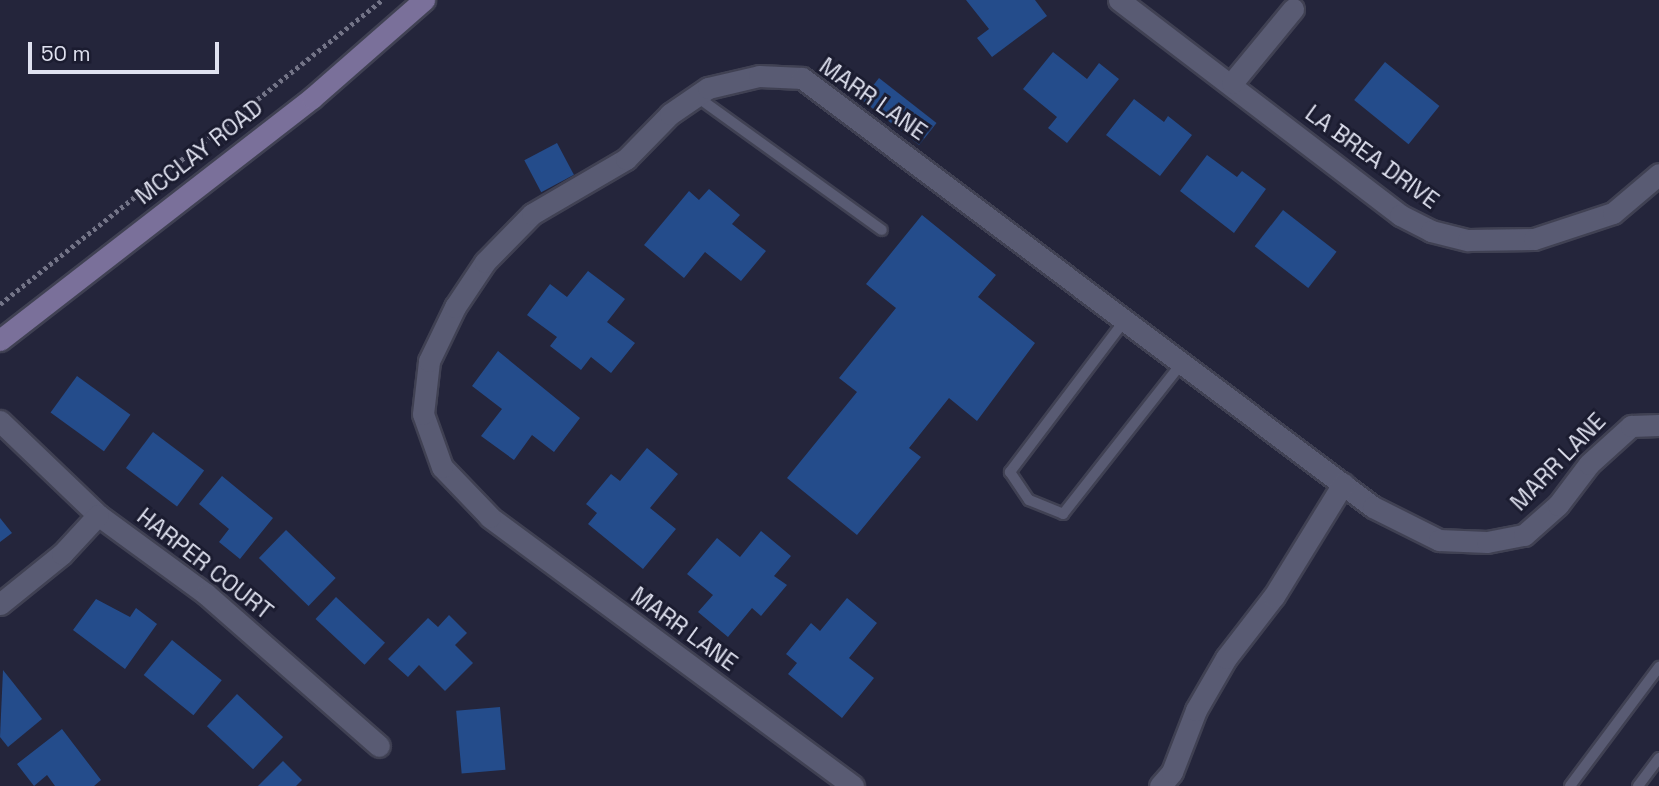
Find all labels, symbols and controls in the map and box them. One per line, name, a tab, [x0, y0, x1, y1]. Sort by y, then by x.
scale bar	[32, 28, 222, 72]
text: 50 m	[41, 40, 91, 67]
street label: MARR LANE	[814, 52, 932, 146]
street label: MCCLAY ROAD	[130, 94, 268, 210]
street label: LA BREA DRIVE	[1300, 99, 1444, 215]
street label: MARR LANE	[1505, 408, 1611, 516]
street label: HARPER COURT	[132, 502, 278, 626]
street label: MARR LANE	[625, 581, 743, 677]

